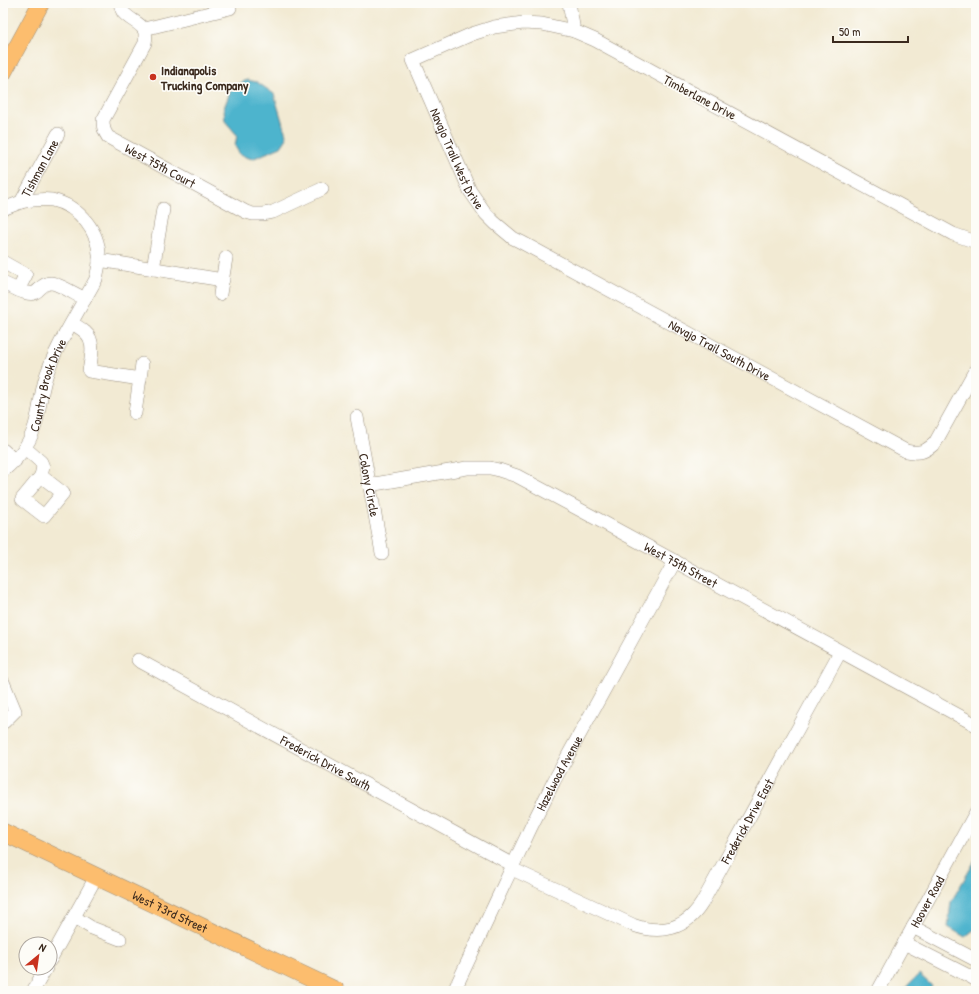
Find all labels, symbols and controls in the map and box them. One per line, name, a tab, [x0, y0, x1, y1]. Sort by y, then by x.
scale bar	[833, 18, 908, 44]
text: 50 m	[839, 23, 860, 40]
place label: Indianapolis Trucking Company	[160, 61, 249, 95]
street label: Timberlane Drive	[660, 70, 740, 124]
marker: Indianapolis Trucking Company	[148, 72, 158, 82]
street label: Navajo Trail West Drive	[426, 105, 489, 212]
street label: Tishman Lane	[16, 136, 63, 200]
street label: West 75th Court	[122, 139, 199, 192]
street label: Navajo Trail South Drive	[666, 315, 774, 385]
street label: Country Brook Drive	[25, 335, 70, 434]
street label: Colony Circle	[355, 452, 384, 518]
street label: West 75th Street	[641, 537, 721, 592]
street label: Frederick Drive South	[276, 730, 375, 795]
street label: Hazelwood Avenue	[532, 732, 586, 814]
street label: Frederick Drive East	[716, 775, 778, 868]
street label: Hoover Road	[906, 872, 948, 931]
street label: West 73rd Street	[129, 886, 211, 937]
north arrow	[18, 936, 58, 976]
text: N	[37, 940, 49, 955]

